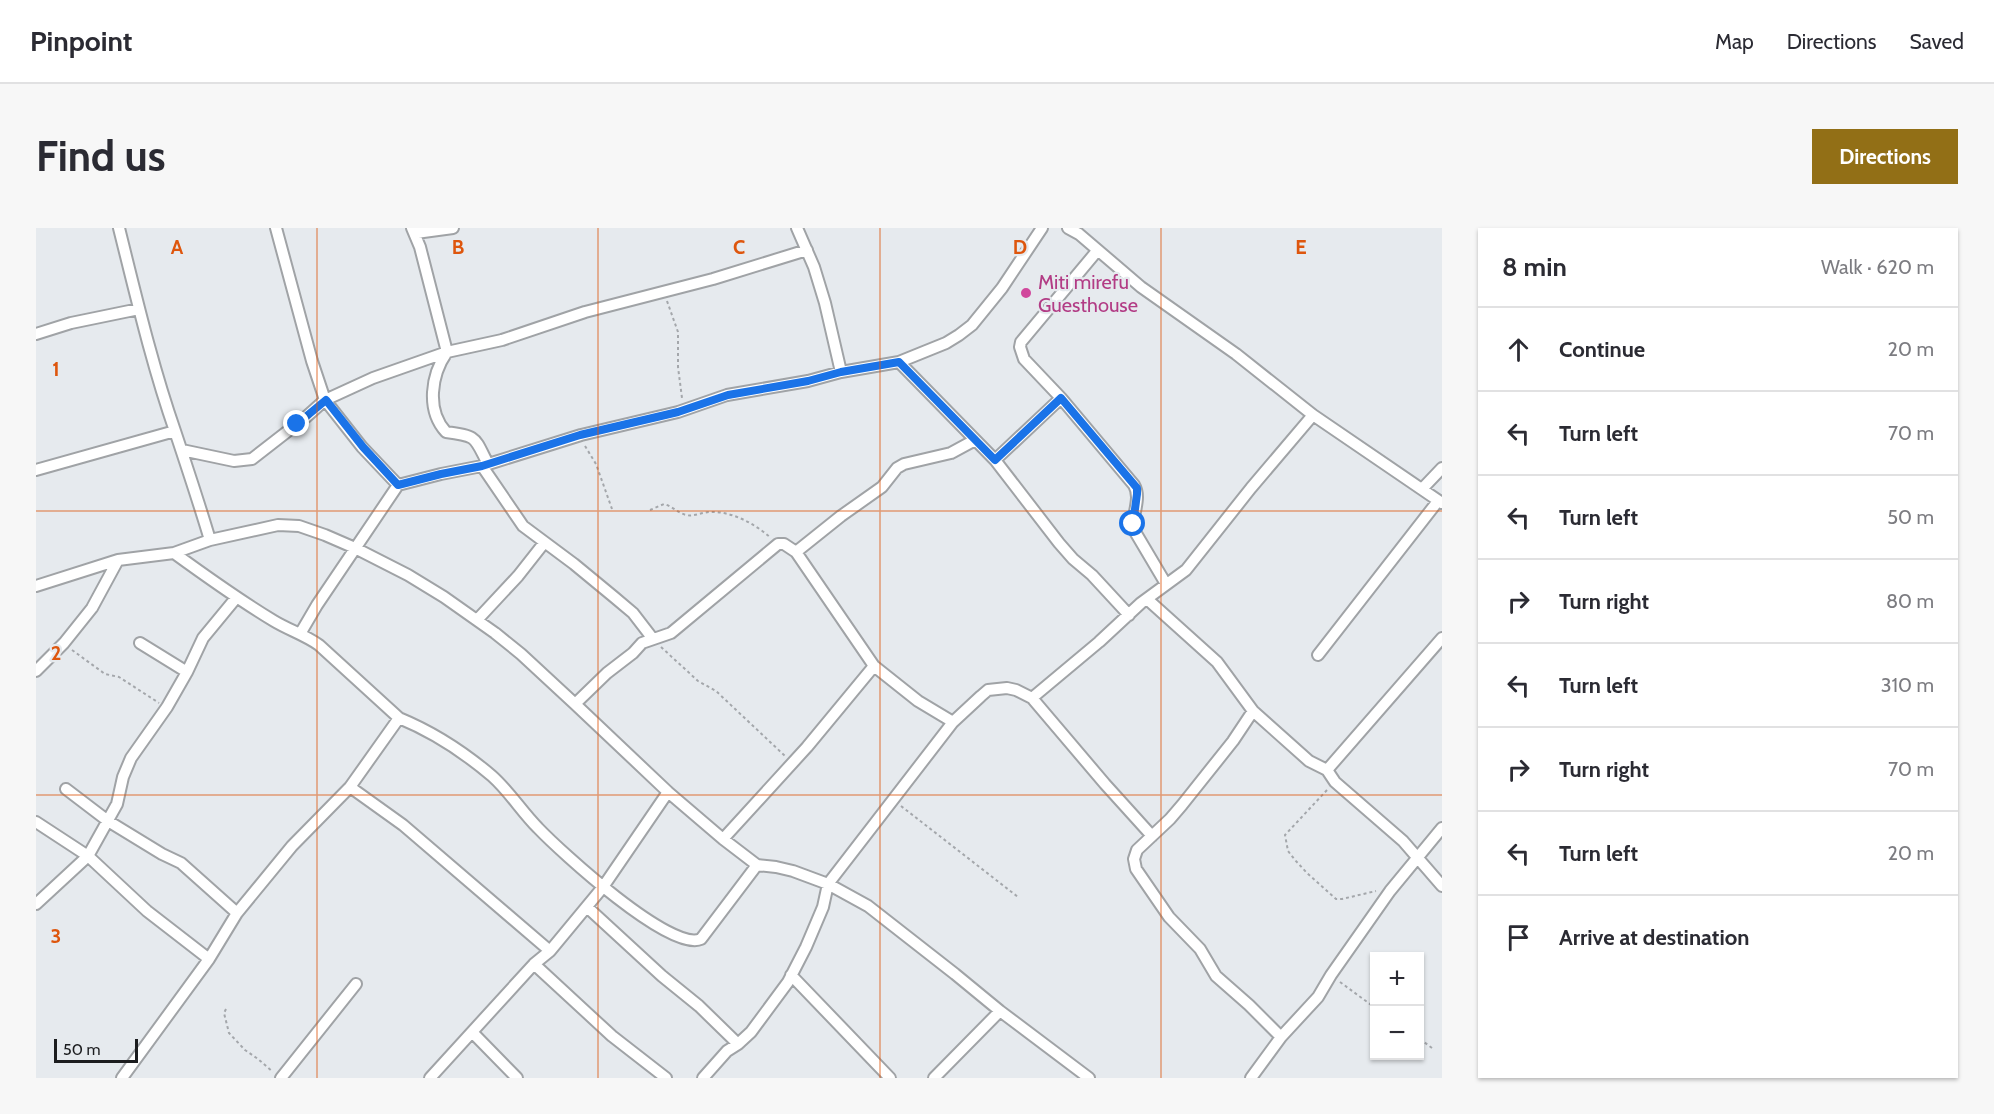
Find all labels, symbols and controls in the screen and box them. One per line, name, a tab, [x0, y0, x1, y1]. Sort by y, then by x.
text: Pinpoint	[30, 24, 132, 58]
text: Map	[1715, 29, 1754, 54]
text: Directions	[1787, 29, 1876, 54]
text: Saved	[1909, 29, 1964, 54]
button: Directions	[1812, 129, 1958, 184]
text: Find us	[36, 130, 165, 182]
text: A	[171, 235, 184, 259]
text: B	[452, 235, 464, 259]
text: C	[733, 235, 745, 259]
text: D	[1013, 235, 1027, 259]
text: E	[1295, 235, 1307, 259]
text: 8 min	[1502, 251, 1567, 283]
text: Walk · 620 m	[1821, 255, 1934, 279]
place label: Miti mirefu Guesthouse	[1038, 270, 1138, 317]
marker: Miti mirefu Guesthouse	[1019, 286, 1033, 300]
icon: ahead	[1502, 333, 1535, 366]
text: Continue	[1559, 336, 1645, 363]
text: 20 m	[1888, 337, 1934, 361]
text: 1	[52, 357, 60, 381]
route end	[283, 410, 309, 436]
icon: left	[1502, 417, 1535, 450]
text: Turn left	[1559, 420, 1638, 447]
text: 70 m	[1888, 421, 1934, 445]
icon: left	[1502, 501, 1535, 534]
text: Turn left	[1559, 504, 1638, 531]
text: 50 m	[1887, 505, 1934, 529]
route start	[1119, 510, 1145, 536]
icon: right	[1502, 585, 1535, 618]
text: Turn right	[1559, 588, 1649, 615]
text: 80 m	[1886, 589, 1934, 613]
text: 2	[51, 641, 61, 665]
icon: left	[1502, 669, 1535, 702]
text: Turn left	[1559, 672, 1638, 699]
text: 310 m	[1881, 673, 1934, 697]
icon: right	[1502, 753, 1535, 786]
text: Turn right	[1559, 756, 1649, 783]
text: 70 m	[1888, 757, 1934, 781]
icon: left	[1502, 837, 1535, 870]
text: Turn left	[1559, 840, 1638, 867]
text: 20 m	[1888, 841, 1934, 865]
icon: arrive	[1502, 921, 1535, 954]
text: 3	[51, 924, 61, 948]
text: Arrive at destination	[1559, 924, 1749, 951]
map controls	[1370, 952, 1424, 1060]
button: +	[1370, 952, 1424, 1006]
button: −	[1370, 1006, 1424, 1060]
scale bar	[54, 1036, 138, 1064]
text: 50 m	[63, 1040, 100, 1059]

